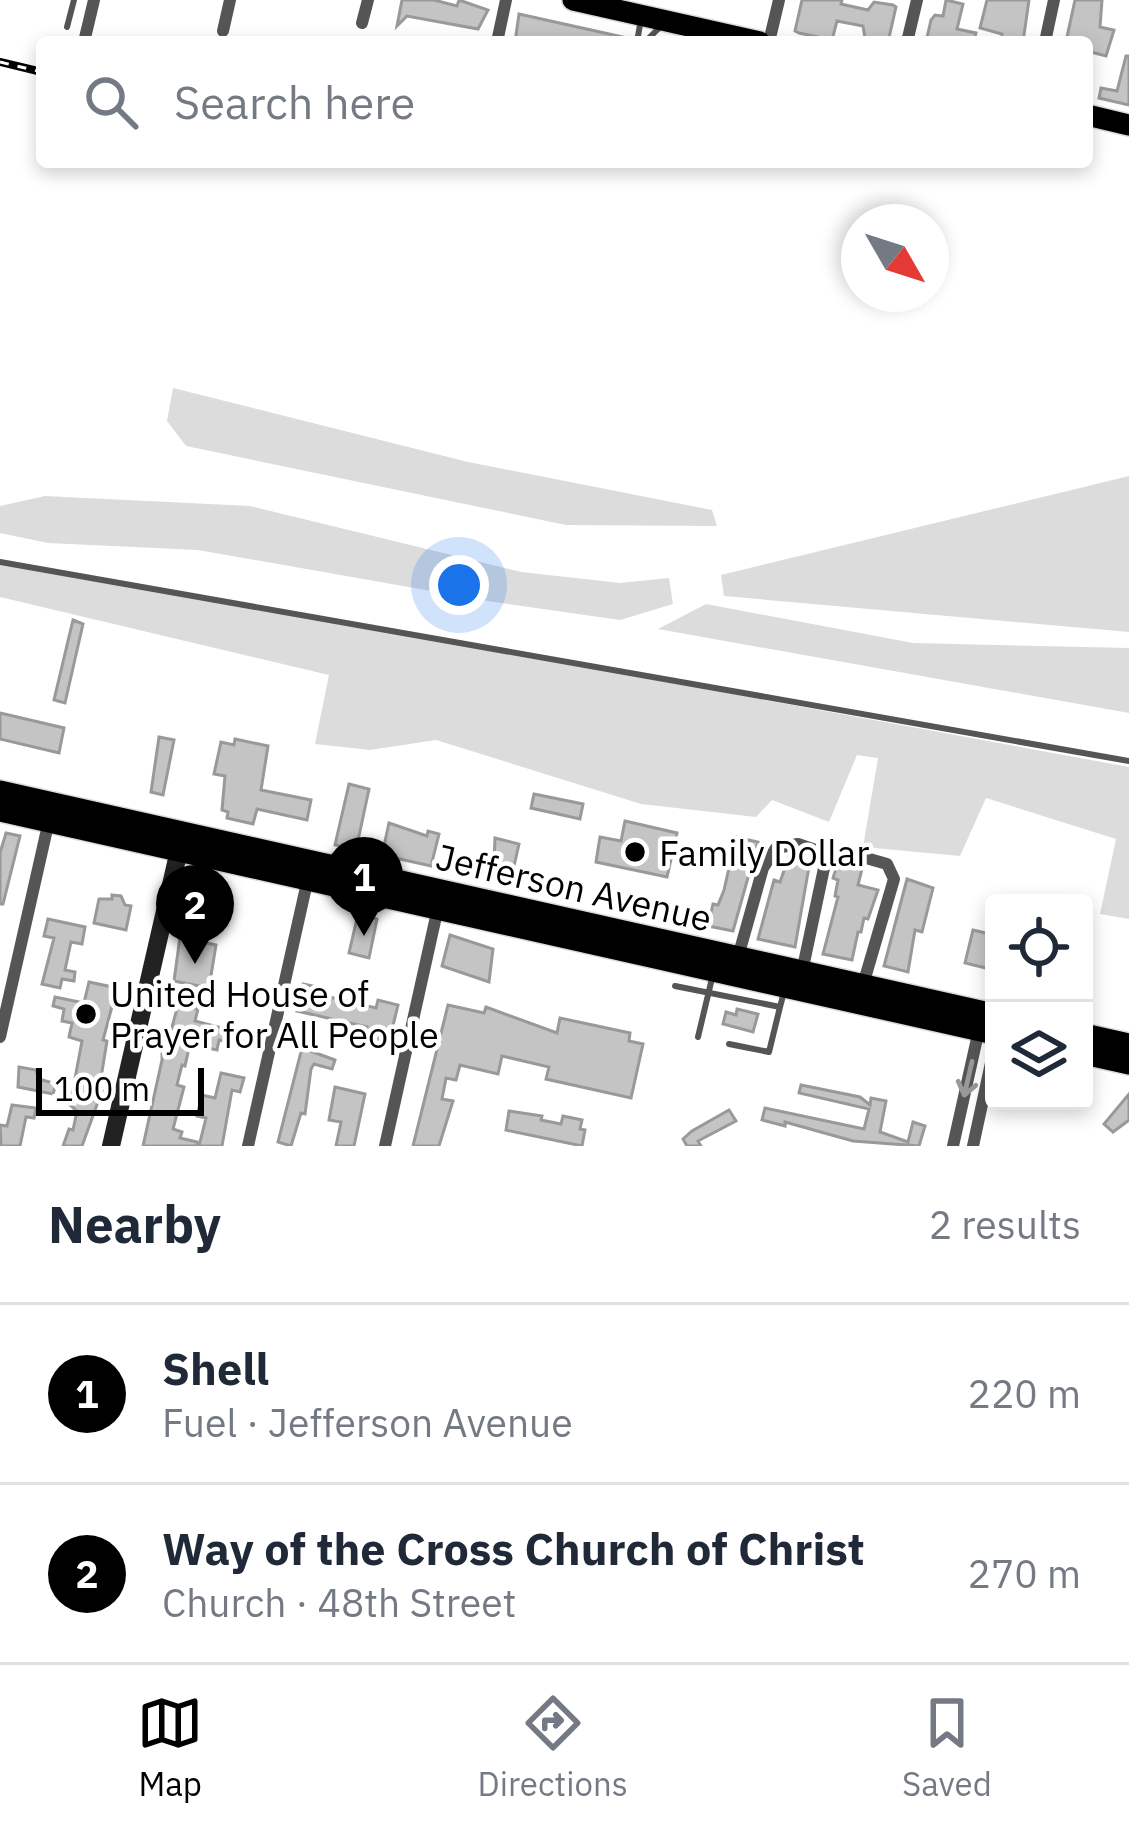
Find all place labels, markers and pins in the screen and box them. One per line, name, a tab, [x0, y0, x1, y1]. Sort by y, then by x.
place label: Family Dollar	[659, 829, 869, 876]
pin: 1	[325, 837, 403, 936]
marker: Family Dollar	[622, 839, 648, 865]
pin: 2	[156, 865, 234, 964]
place label: United House of Prayer for All People	[110, 970, 439, 1058]
marker: United House of Prayer for All People	[73, 1001, 99, 1027]

